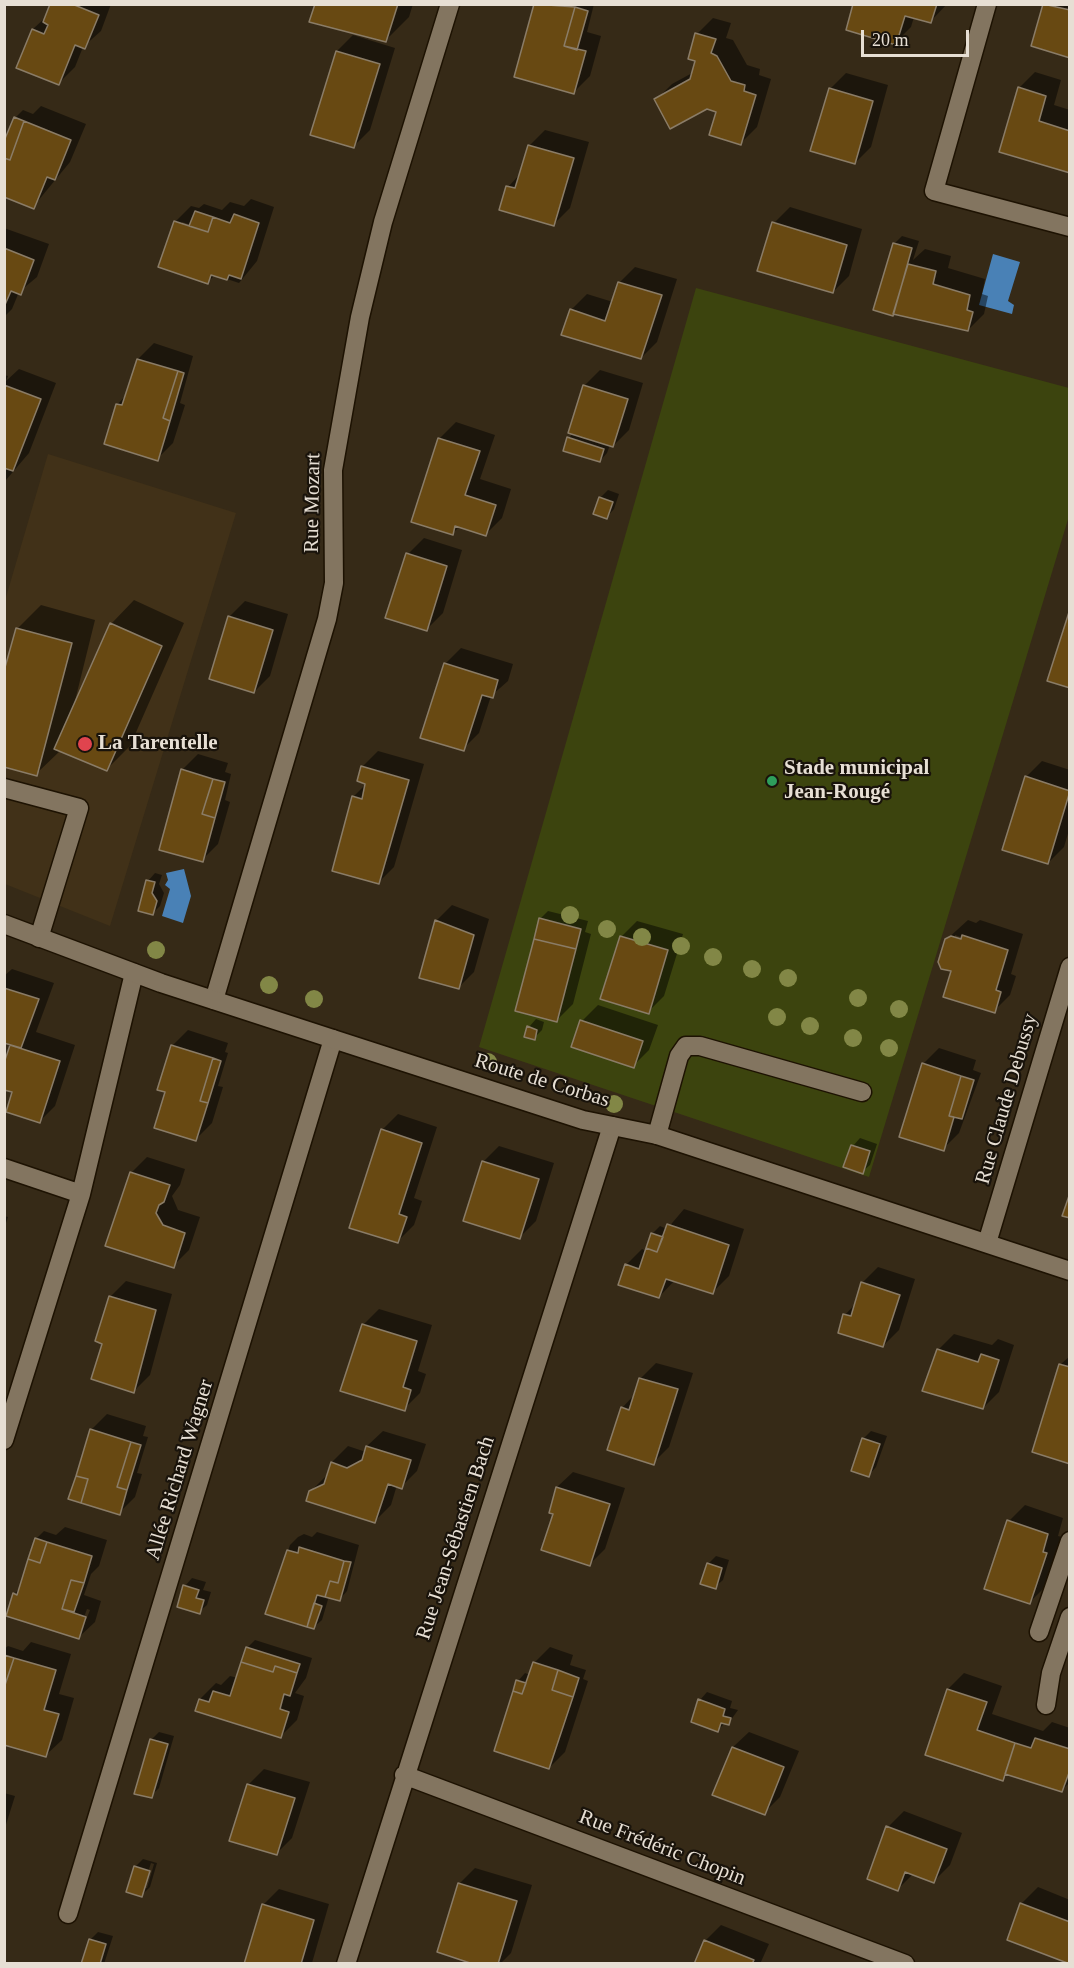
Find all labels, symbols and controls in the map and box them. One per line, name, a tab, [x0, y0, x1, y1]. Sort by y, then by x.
scale bar	[864, 18, 972, 56]
text: 20 m	[872, 30, 909, 50]
street label: Rue Mozart	[300, 453, 326, 553]
place label: La Tarentelle	[98, 731, 218, 757]
marker: La Tarentelle	[76, 735, 94, 753]
place label: Stade municipal Jean-Rougé	[784, 756, 929, 806]
marker: Stade municipal Jean-Rougé	[765, 774, 779, 788]
street label: Rue Claude Debussy	[971, 1011, 1043, 1187]
street label: Route de Corbas	[471, 1048, 613, 1114]
street label: Allée Richard Wagner	[141, 1377, 219, 1563]
street label: Rue Jean-Sébastien Bach	[411, 1433, 501, 1643]
street label: Rue Frédéric Chopin	[575, 1805, 749, 1891]

